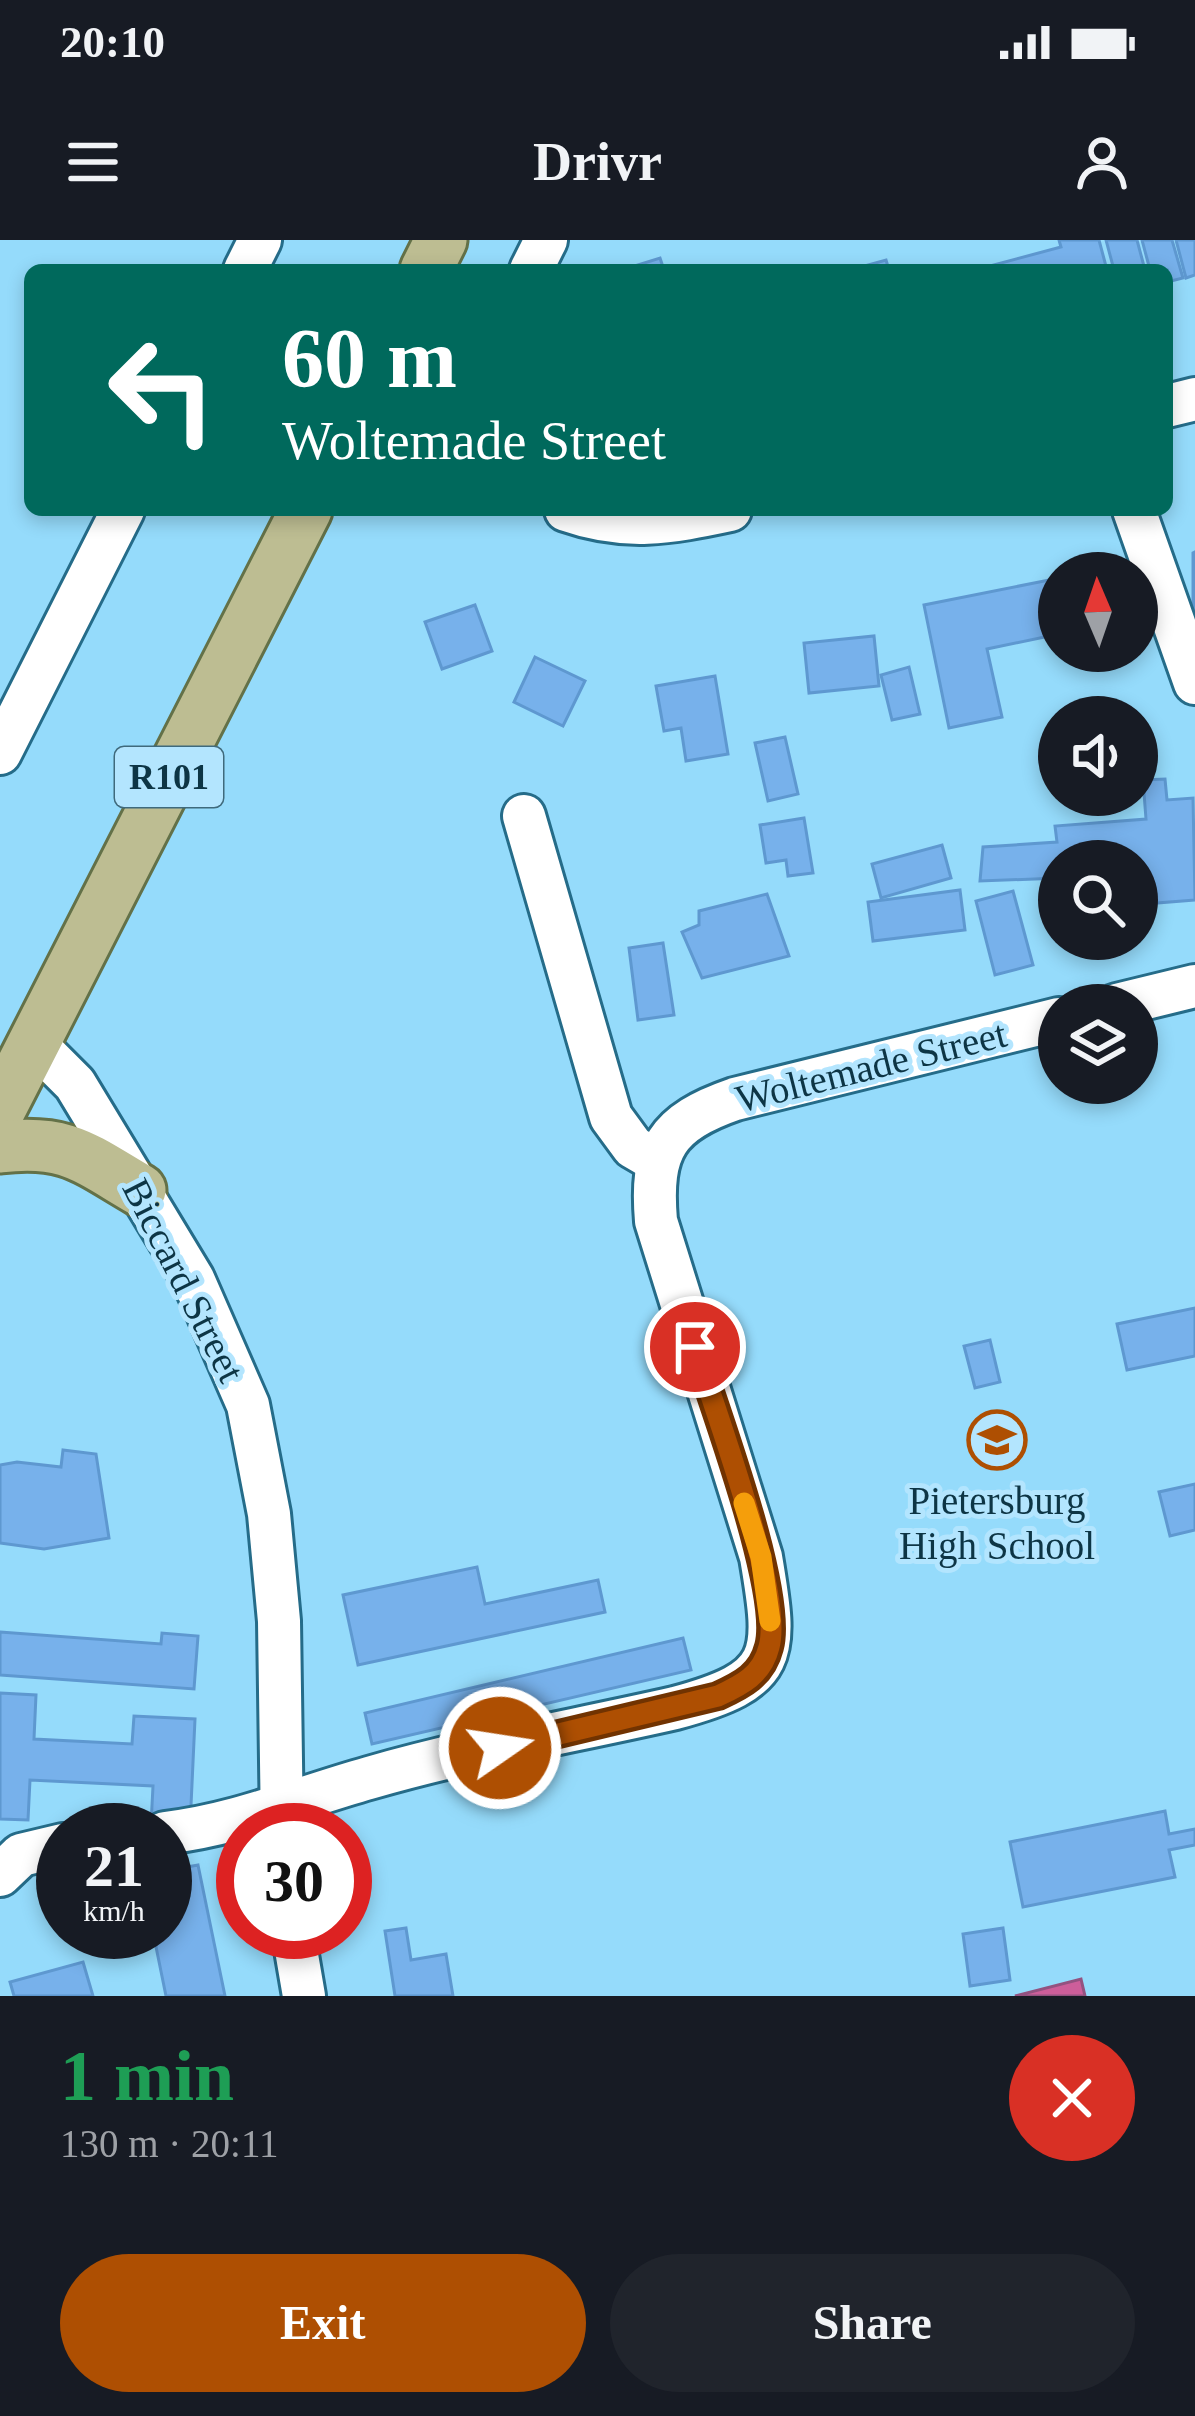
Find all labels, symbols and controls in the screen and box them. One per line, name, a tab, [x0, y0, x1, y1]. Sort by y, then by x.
text: 20:10	[60, 17, 165, 67]
icon: menu	[60, 129, 126, 195]
icon: person	[1069, 129, 1135, 195]
text: Drivr	[533, 132, 662, 192]
icon: left	[84, 312, 240, 468]
text: 60 m	[282, 312, 457, 405]
text: Woltemade Street	[282, 411, 666, 471]
north arrow	[1038, 552, 1158, 672]
map controls	[1038, 552, 1158, 1104]
button: sound	[1038, 696, 1158, 816]
road number: R101	[115, 747, 223, 807]
button: search	[1038, 840, 1158, 960]
button: layers	[1038, 984, 1158, 1104]
street label: Woltemade Street	[731, 1012, 1011, 1120]
street label: Biccard Street	[114, 1171, 254, 1389]
pin	[644, 1296, 746, 1398]
icon: arrive	[662, 1314, 728, 1380]
school or university icon: Pietersburg High School	[966, 1409, 1028, 1471]
place label: Pietersburg High School	[899, 1479, 1095, 1568]
position arrow	[437, 1685, 563, 1811]
speed limit sign: 30	[216, 1803, 372, 1959]
text: 21	[84, 1833, 144, 1899]
text: km/h	[83, 1894, 145, 1927]
button: close	[1009, 2035, 1135, 2161]
text: 1 min	[60, 2036, 234, 2116]
text: 130 m · 20:11	[60, 2122, 278, 2165]
button: Exit	[60, 2254, 586, 2392]
button: Share	[610, 2254, 1135, 2392]

